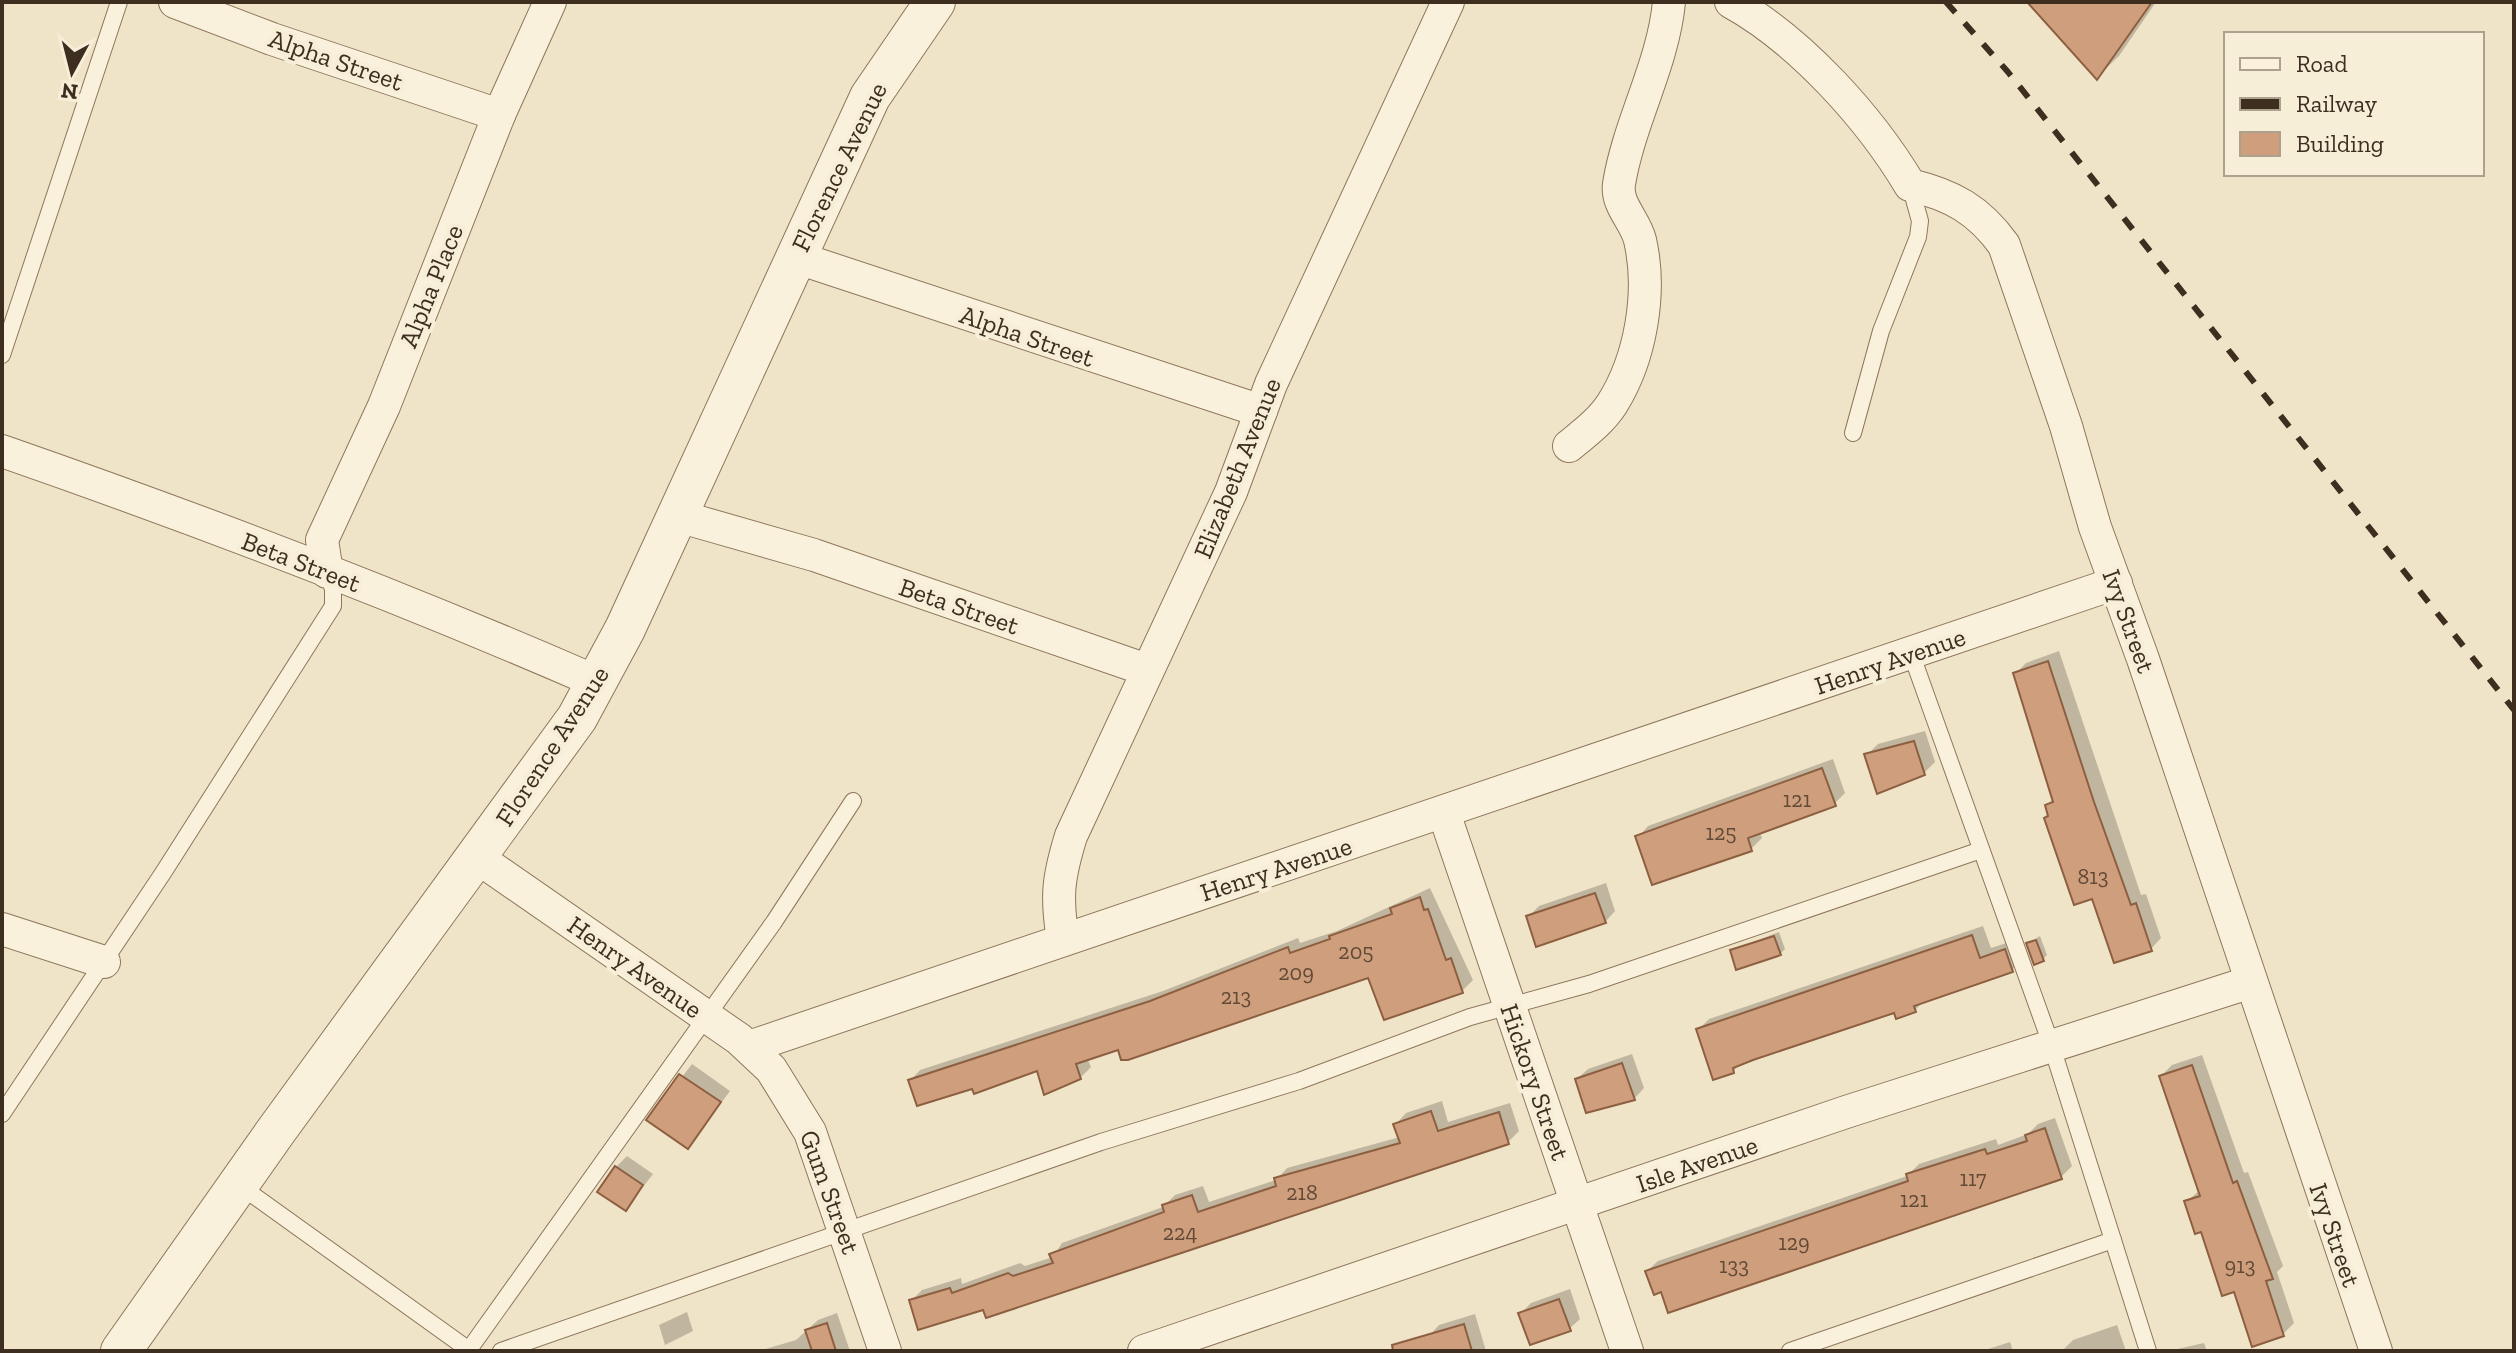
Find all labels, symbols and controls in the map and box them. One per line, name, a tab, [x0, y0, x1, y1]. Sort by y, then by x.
street label: Alpha Street	[265, 22, 408, 98]
north arrow	[32, 32, 112, 112]
legend	[2224, 32, 2484, 176]
text: Road	[2296, 49, 2348, 78]
text: N	[59, 77, 80, 106]
street label: Florence Avenue	[784, 77, 894, 257]
text: Railway	[2296, 89, 2378, 118]
text: Building	[2296, 129, 2384, 158]
street label: Alpha Place	[392, 220, 470, 352]
street label: Alpha Street	[956, 298, 1099, 374]
street label: Elizabeth Avenue	[1186, 373, 1288, 563]
street label: Beta Street	[237, 525, 365, 599]
street label: Ivy Street	[2096, 565, 2163, 677]
street label: Beta Street	[895, 571, 1023, 642]
street label: Henry Avenue	[1810, 620, 1970, 702]
street label: Florence Avenue	[488, 660, 616, 832]
house number: 121	[1783, 786, 1812, 813]
house number: 125	[1705, 819, 1737, 846]
street label: Henry Avenue	[1196, 829, 1356, 909]
house number: 813	[2077, 863, 2109, 890]
street label: Henry Avenue	[561, 909, 709, 1025]
house number: 205	[1338, 938, 1374, 965]
house number: 209	[1278, 959, 1314, 986]
house number: 213	[1221, 983, 1251, 1010]
street label: Hickory Street	[1493, 1000, 1577, 1165]
street label: Gum Street	[793, 1126, 867, 1259]
street label: Isle Avenue	[1632, 1128, 1762, 1200]
house number: 117	[1960, 1165, 1987, 1192]
house number: 218	[1286, 1179, 1318, 1206]
street label: Ivy Street	[2302, 1179, 2368, 1292]
house number: 121	[1900, 1186, 1929, 1213]
house number: 224	[1163, 1219, 1197, 1246]
house number: 129	[1778, 1229, 1810, 1256]
house number: 133	[1719, 1252, 1749, 1279]
house number: 913	[2225, 1252, 2255, 1279]

